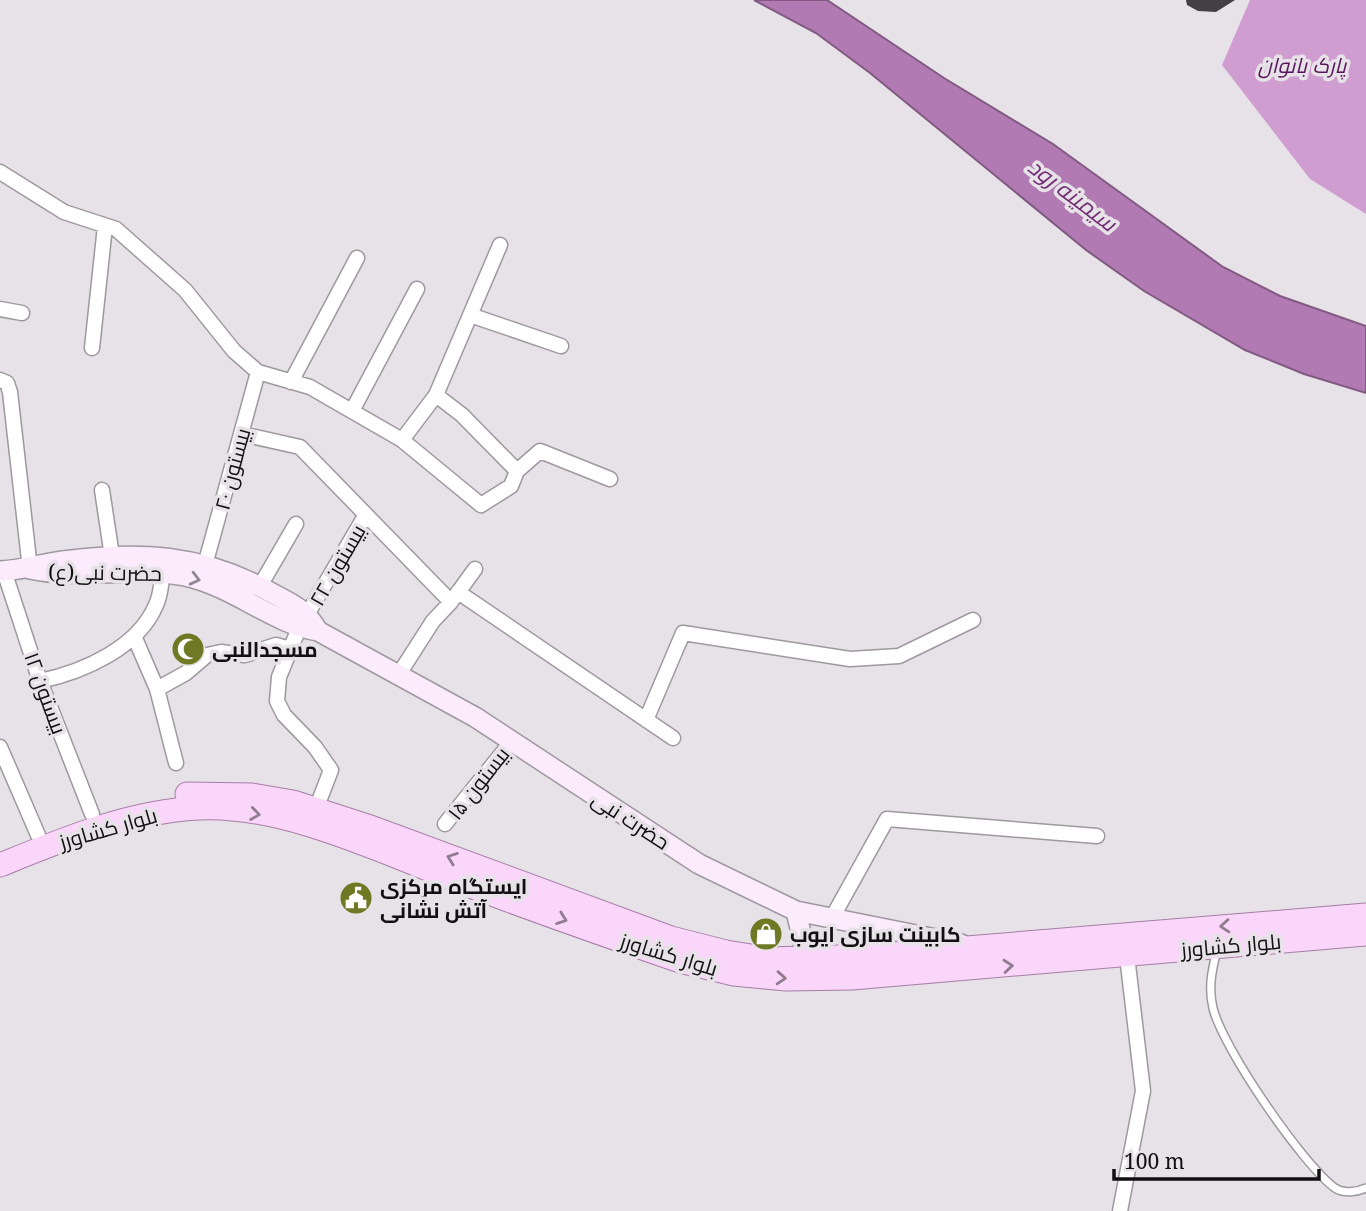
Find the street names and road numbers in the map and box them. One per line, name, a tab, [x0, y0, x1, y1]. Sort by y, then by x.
street label: بیستون ۲۰	[208, 425, 256, 513]
street label: بیستون ۲۲	[302, 519, 372, 611]
street label: حضرت نبی(ع)	[48, 557, 162, 588]
street label: بیستون ۱۲	[18, 648, 74, 738]
street label: بیستون ۱۵	[441, 741, 515, 825]
street label: حضرت نبی	[587, 784, 675, 856]
street label: بلوار کشاورز	[55, 801, 160, 856]
street label: بلوار کشاورز	[616, 926, 721, 982]
street label: بلوار کشاورز	[1179, 927, 1282, 963]

